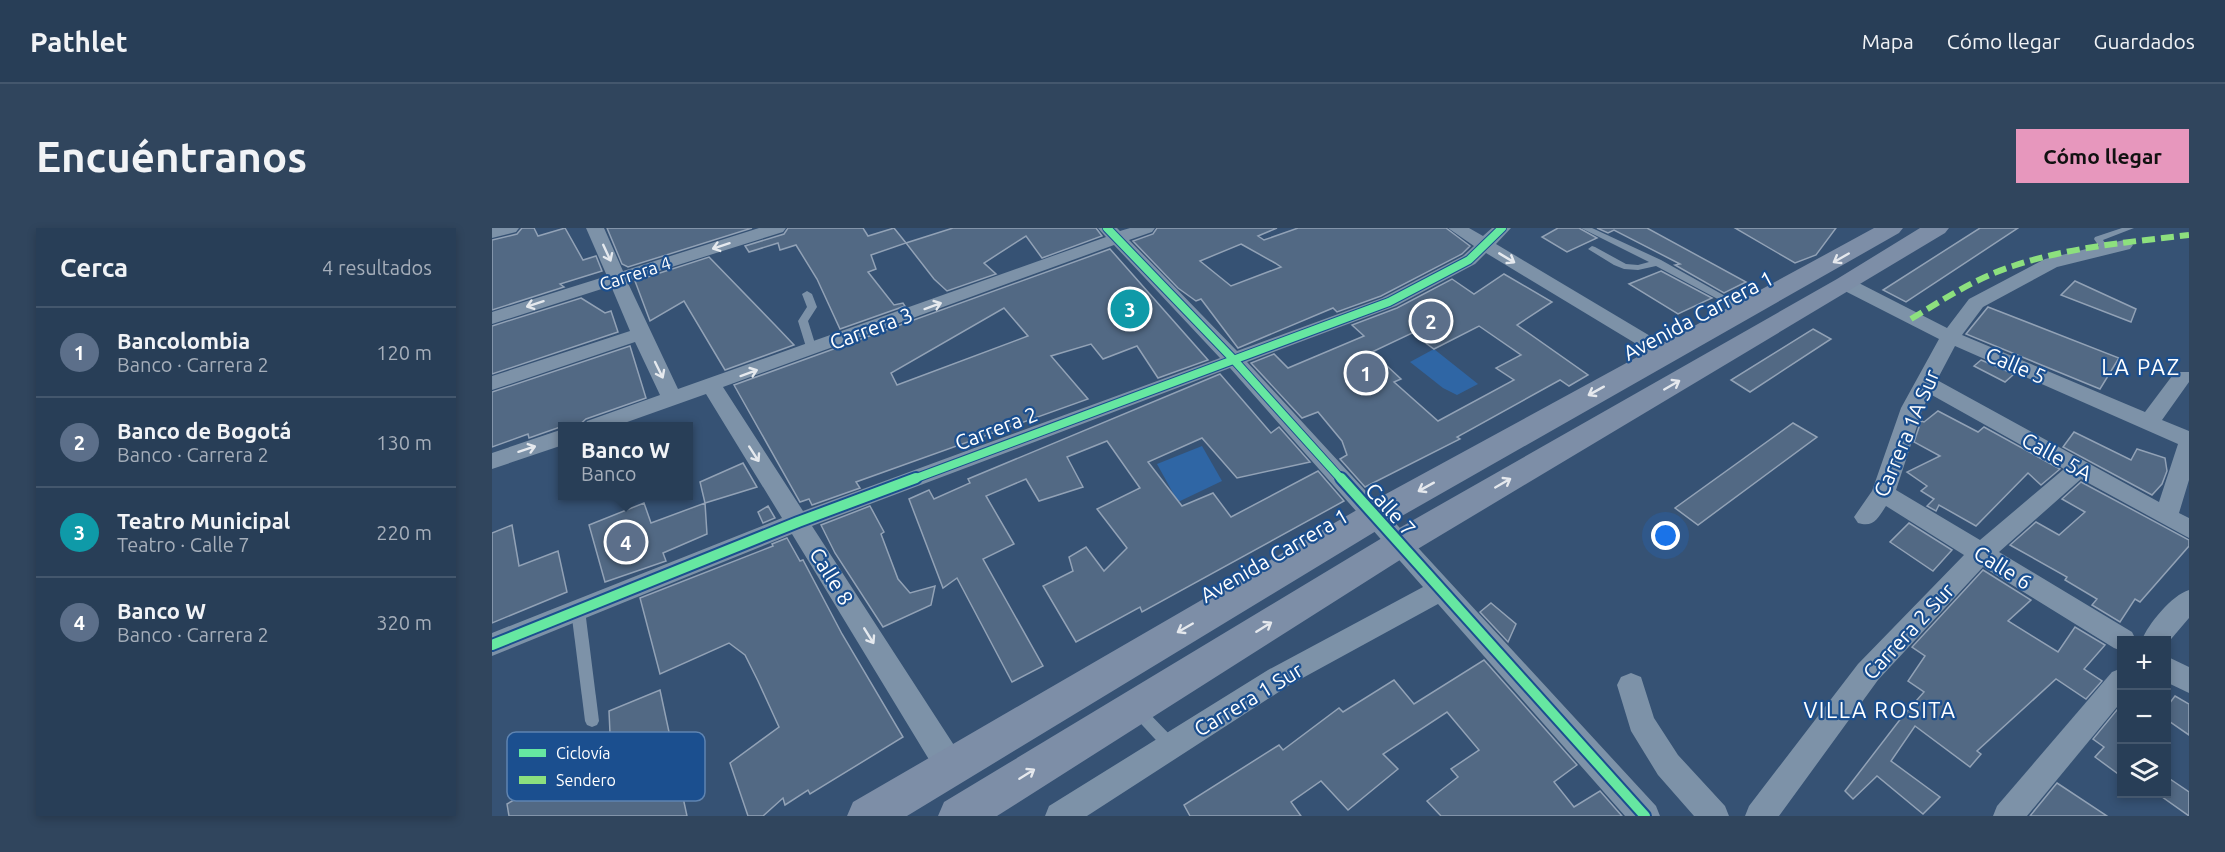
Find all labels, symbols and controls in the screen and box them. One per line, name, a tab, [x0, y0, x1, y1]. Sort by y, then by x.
text: Pathlet	[30, 26, 128, 57]
text: Mapa	[1862, 29, 1914, 53]
text: Cómo llegar	[1947, 29, 2061, 53]
text: Guardados	[2094, 29, 2195, 53]
button: Cómo llegar	[2016, 129, 2189, 183]
text: Encuéntranos	[36, 133, 307, 180]
one-way arrow	[712, 241, 731, 252]
one-way arrow	[601, 244, 613, 262]
street label: Carrera 4	[597, 252, 673, 294]
one-way arrow	[1498, 252, 1515, 264]
one-way arrow	[1833, 252, 1850, 264]
text: Cerca	[60, 253, 128, 282]
text: 4 resultados	[322, 256, 432, 279]
street label: Avenida Carrera 1	[1619, 265, 1777, 365]
pin: 3	[1110, 286, 1150, 332]
pin: 2	[1412, 298, 1450, 344]
one-way arrow	[923, 299, 941, 310]
one-way arrow	[526, 300, 545, 311]
street label: Carrera 3	[826, 302, 916, 354]
text: Bancolombia	[117, 328, 250, 353]
text: 1	[74, 341, 85, 364]
text: 120 m	[376, 341, 432, 364]
street label: Calle 5	[1982, 342, 2050, 388]
pin: 1	[1346, 350, 1386, 396]
text: Banco · Carrera 2	[117, 353, 269, 376]
district label: LA PAZ	[2101, 354, 2181, 379]
one-way arrow	[653, 361, 665, 379]
one-way arrow	[739, 366, 758, 377]
street label: Carrera 1A Sur	[1868, 366, 1944, 500]
one-way arrow	[1663, 379, 1680, 391]
one-way arrow	[1588, 385, 1605, 397]
street label: Carrera 2	[951, 401, 1041, 455]
text: Banco de Bogotá	[117, 418, 291, 443]
popup	[558, 422, 693, 500]
street label: Calle 5A	[2018, 427, 2097, 485]
text: 2	[74, 431, 85, 454]
text: 130 m	[376, 431, 432, 454]
text: Banco W	[581, 437, 670, 462]
text: Banco · Carrera 2	[117, 443, 269, 466]
one-way arrow	[518, 443, 537, 454]
one-way arrow	[748, 445, 760, 462]
text: Banco	[581, 462, 636, 485]
one-way arrow	[1494, 477, 1511, 489]
street label: Calle 7	[1361, 478, 1421, 540]
one-way arrow	[1418, 481, 1435, 493]
street label: Avenida Carrera 1	[1196, 503, 1352, 607]
text: Teatro Municipal	[117, 508, 290, 533]
pin: 4	[606, 520, 646, 564]
text: 3	[74, 521, 85, 544]
text: 220 m	[376, 521, 432, 544]
your location	[1651, 521, 1680, 550]
text: Teatro · Calle 7	[117, 533, 250, 556]
street label: Calle 6	[1970, 540, 2036, 594]
street label: Calle 8	[805, 543, 859, 609]
street label: Carrera 2 Sur	[1858, 578, 1959, 684]
text: Banco W	[117, 598, 206, 623]
text: 4	[74, 611, 85, 634]
text: 320 m	[376, 611, 432, 634]
one-way arrow	[1255, 621, 1272, 633]
one-way arrow	[1177, 622, 1194, 634]
text: Banco · Carrera 2	[117, 623, 269, 646]
one-way arrow	[863, 628, 876, 645]
map controls	[2117, 636, 2171, 798]
button: +	[2117, 636, 2171, 690]
street label: Carrera 1 Sur	[1189, 657, 1307, 741]
button: −	[2117, 690, 2171, 744]
district label: VILLA ROSITA	[1803, 697, 1957, 722]
legend	[507, 732, 705, 801]
text: Ciclovía	[556, 744, 611, 762]
button: layers	[2117, 744, 2171, 798]
one-way arrow	[1018, 768, 1035, 780]
text: Sendero	[556, 771, 616, 789]

